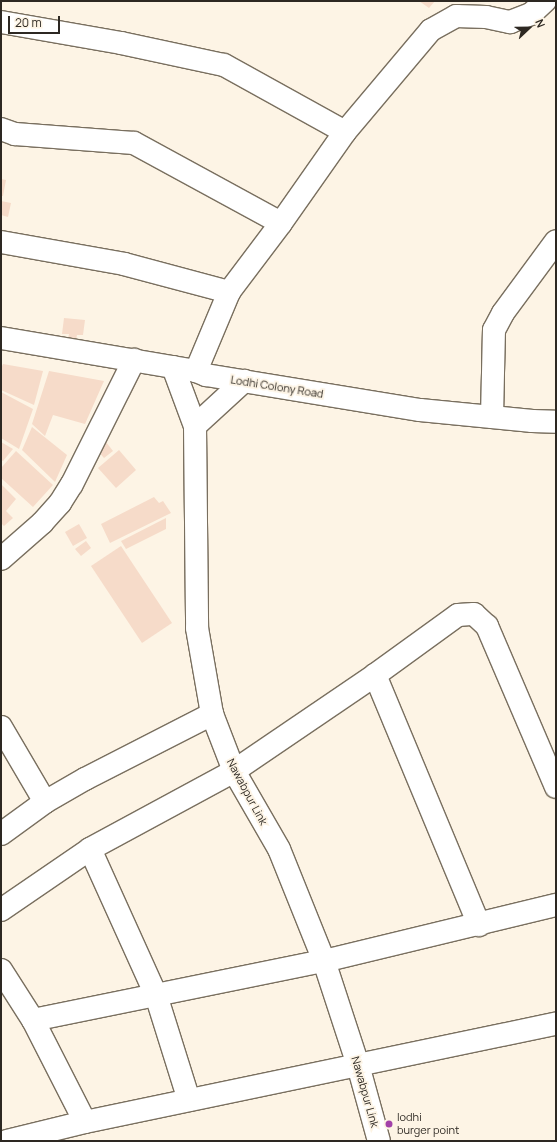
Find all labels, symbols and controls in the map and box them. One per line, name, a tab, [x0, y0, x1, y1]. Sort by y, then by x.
scale bar	[10, 8, 62, 34]
north arrow	[509, 8, 549, 48]
text: 20 m	[15, 14, 42, 31]
text: N	[532, 17, 549, 30]
street label: Lodhi Colony Road	[230, 373, 324, 401]
street label: Nawabpur Link	[224, 756, 270, 828]
street label: Nawabpur Link	[349, 1055, 381, 1129]
place label: lodhi burger point	[397, 1111, 459, 1137]
marker: lodhi burger point	[384, 1119, 394, 1129]

